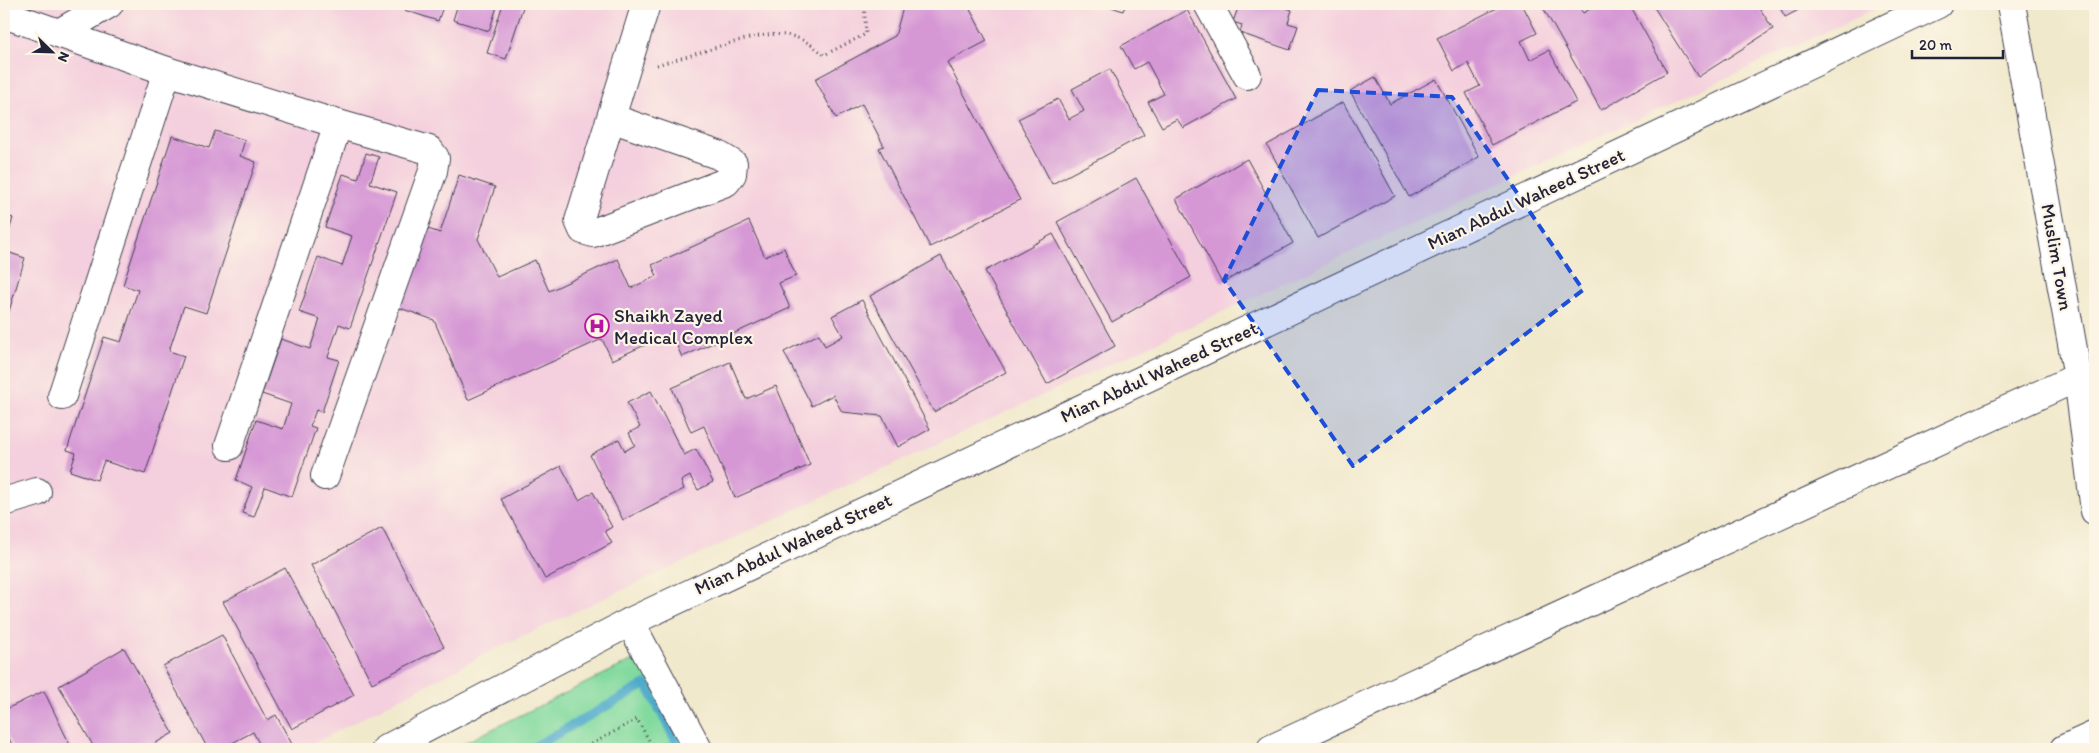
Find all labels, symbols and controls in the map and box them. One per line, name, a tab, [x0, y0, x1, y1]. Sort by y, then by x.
north arrow	[28, 28, 78, 78]
scale bar	[1912, 28, 2003, 60]
text: 20 m	[1919, 36, 1953, 54]
text: N	[54, 49, 73, 65]
street label: Mian Abdul Waheed Street	[1424, 143, 1628, 255]
street label: Muslim Town	[2036, 202, 2078, 312]
place label: Shaikh Zayed Medical Complex	[614, 304, 753, 349]
hospital icon: Shaikh Zayed Medical Complex	[584, 313, 610, 339]
street label: Mian Abdul Waheed Street	[1057, 316, 1261, 428]
street label: Mian Abdul Waheed Street	[691, 488, 895, 600]

